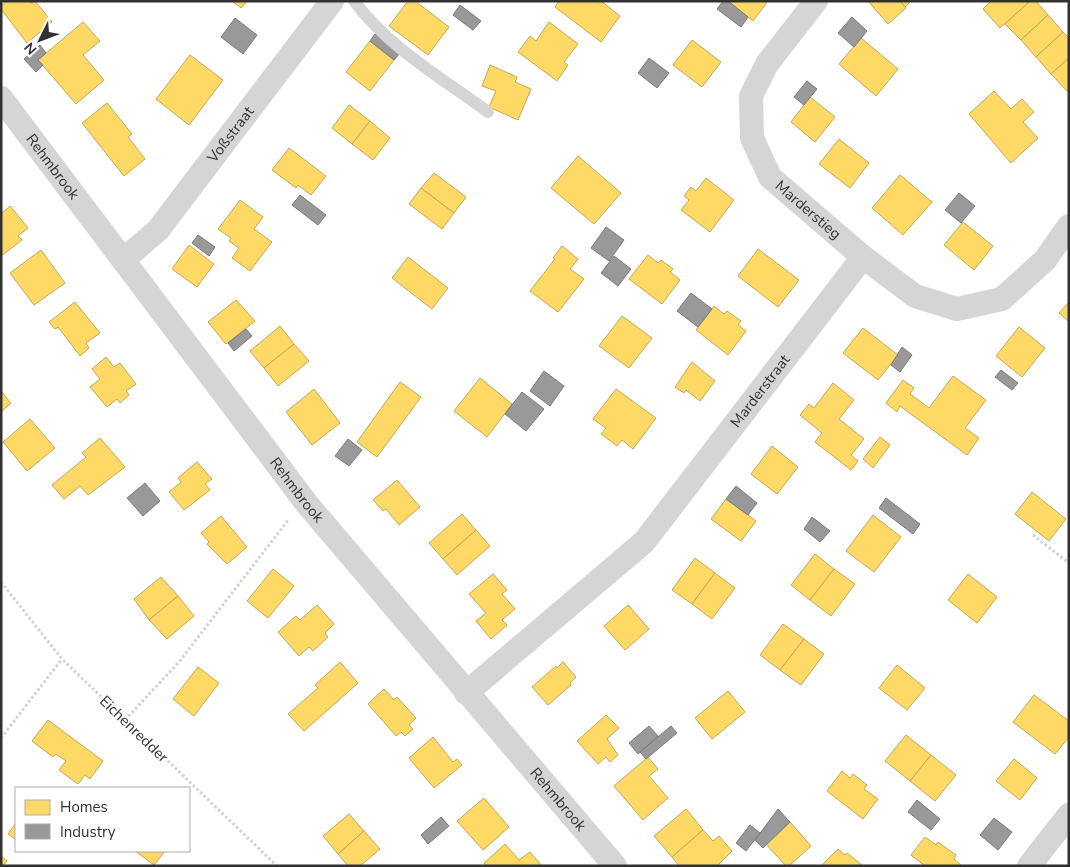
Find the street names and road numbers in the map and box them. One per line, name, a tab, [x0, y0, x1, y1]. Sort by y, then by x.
street label: Voßstraat	[202, 102, 259, 168]
street label: Rehmbrook	[21, 130, 84, 204]
street label: Marderstieg	[771, 176, 845, 244]
street label: Marderstraat	[726, 350, 795, 431]
street label: Rehmbrook	[265, 453, 329, 527]
street label: Eichenredder	[95, 691, 173, 767]
street label: Rehmbrook	[525, 763, 591, 836]

